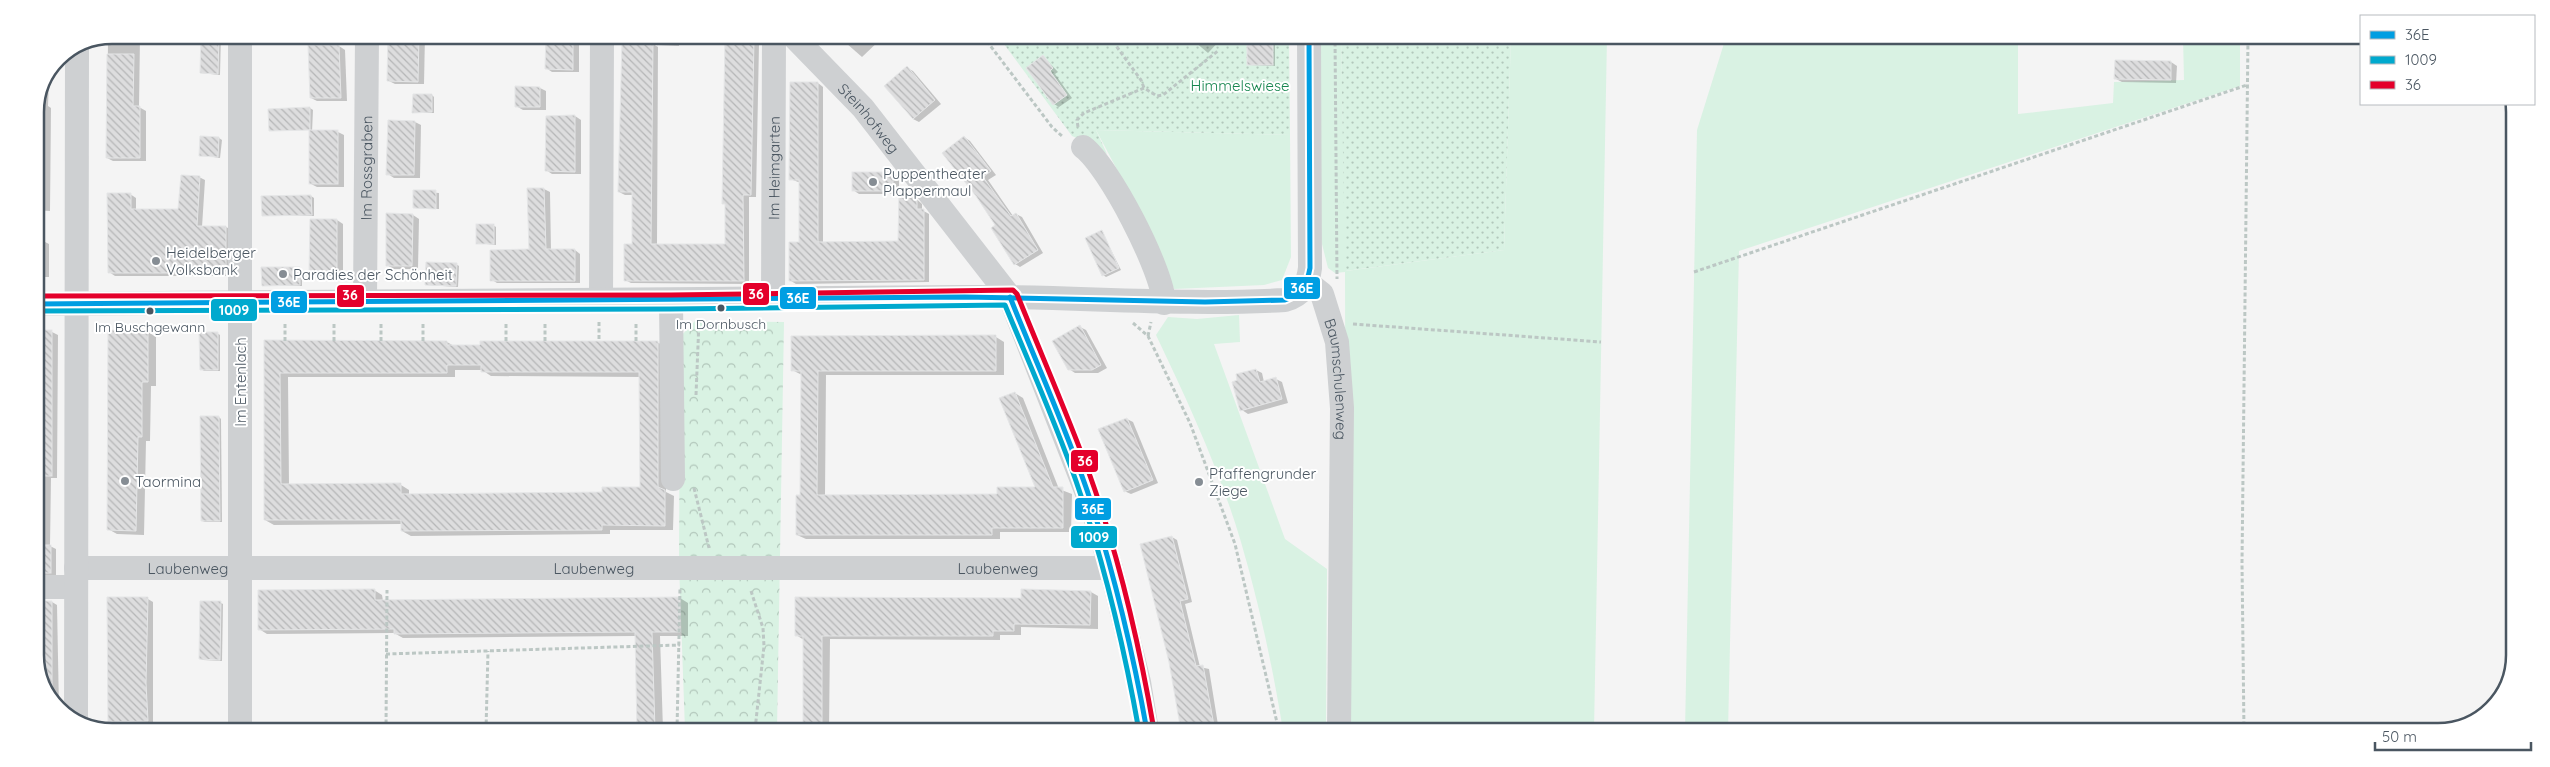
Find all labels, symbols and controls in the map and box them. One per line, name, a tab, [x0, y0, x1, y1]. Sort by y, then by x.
legend	[2360, 15, 2535, 105]
text: 36E	[2405, 25, 2429, 44]
text: 1009	[2405, 50, 2437, 69]
text: 36	[2405, 75, 2421, 94]
park label: Himmelswiese	[1191, 76, 1289, 95]
street label: Steinhofweg	[834, 79, 904, 157]
street label: Im Rossgraben	[356, 115, 376, 221]
street label: Im Heimgarten	[764, 116, 783, 220]
place label: Puppentheater Plappermaul	[883, 164, 986, 200]
marker: Puppentheater Plappermaul	[867, 176, 879, 188]
place label: Heidelberger Volksbank	[166, 243, 256, 279]
marker: Heidelberger Volksbank	[150, 255, 162, 267]
place label: Paradies der Schönheit	[293, 265, 453, 284]
marker: Paradies der Schönheit	[277, 268, 289, 280]
line badge: 36E	[1283, 276, 1321, 300]
text: 36E	[1290, 279, 1314, 297]
line badge: 36	[742, 282, 770, 306]
line badge: 36	[336, 284, 365, 308]
text: 36	[748, 285, 764, 303]
text: 36	[342, 286, 358, 304]
line badge: 36E	[779, 286, 817, 310]
text: 36E	[786, 289, 810, 307]
line badge: 36E	[270, 290, 308, 314]
text: 36E	[277, 293, 301, 311]
line badge: 1009	[210, 298, 258, 322]
text: 1009	[219, 301, 249, 319]
marker: Im Dornbusch	[716, 303, 726, 313]
marker: Im Buschgewann	[145, 306, 155, 316]
place label: Im Dornbusch	[676, 315, 766, 333]
street label: Baumschulenweg	[1321, 316, 1352, 440]
place label: Im Buschgewann	[95, 318, 205, 336]
street label: Im Entenlach	[231, 337, 250, 427]
line badge: 36	[1070, 449, 1099, 473]
text: 36	[1077, 452, 1093, 470]
place label: Pfaffengrunder Ziege	[1209, 464, 1316, 500]
place label: Taormina	[135, 472, 201, 491]
marker: Taormina	[119, 475, 131, 487]
marker: Pfaffengrunder Ziege	[1193, 476, 1205, 488]
line badge: 36E	[1074, 497, 1112, 521]
text: 36E	[1081, 500, 1105, 518]
line badge: 1009	[1070, 525, 1118, 549]
text: 1009	[1079, 528, 1109, 546]
street label: Laubenweg	[148, 559, 228, 578]
street label: Laubenweg	[554, 559, 634, 578]
street label: Laubenweg	[958, 559, 1038, 578]
scale bar	[2375, 720, 2531, 752]
text: 50 m	[2382, 727, 2417, 746]

